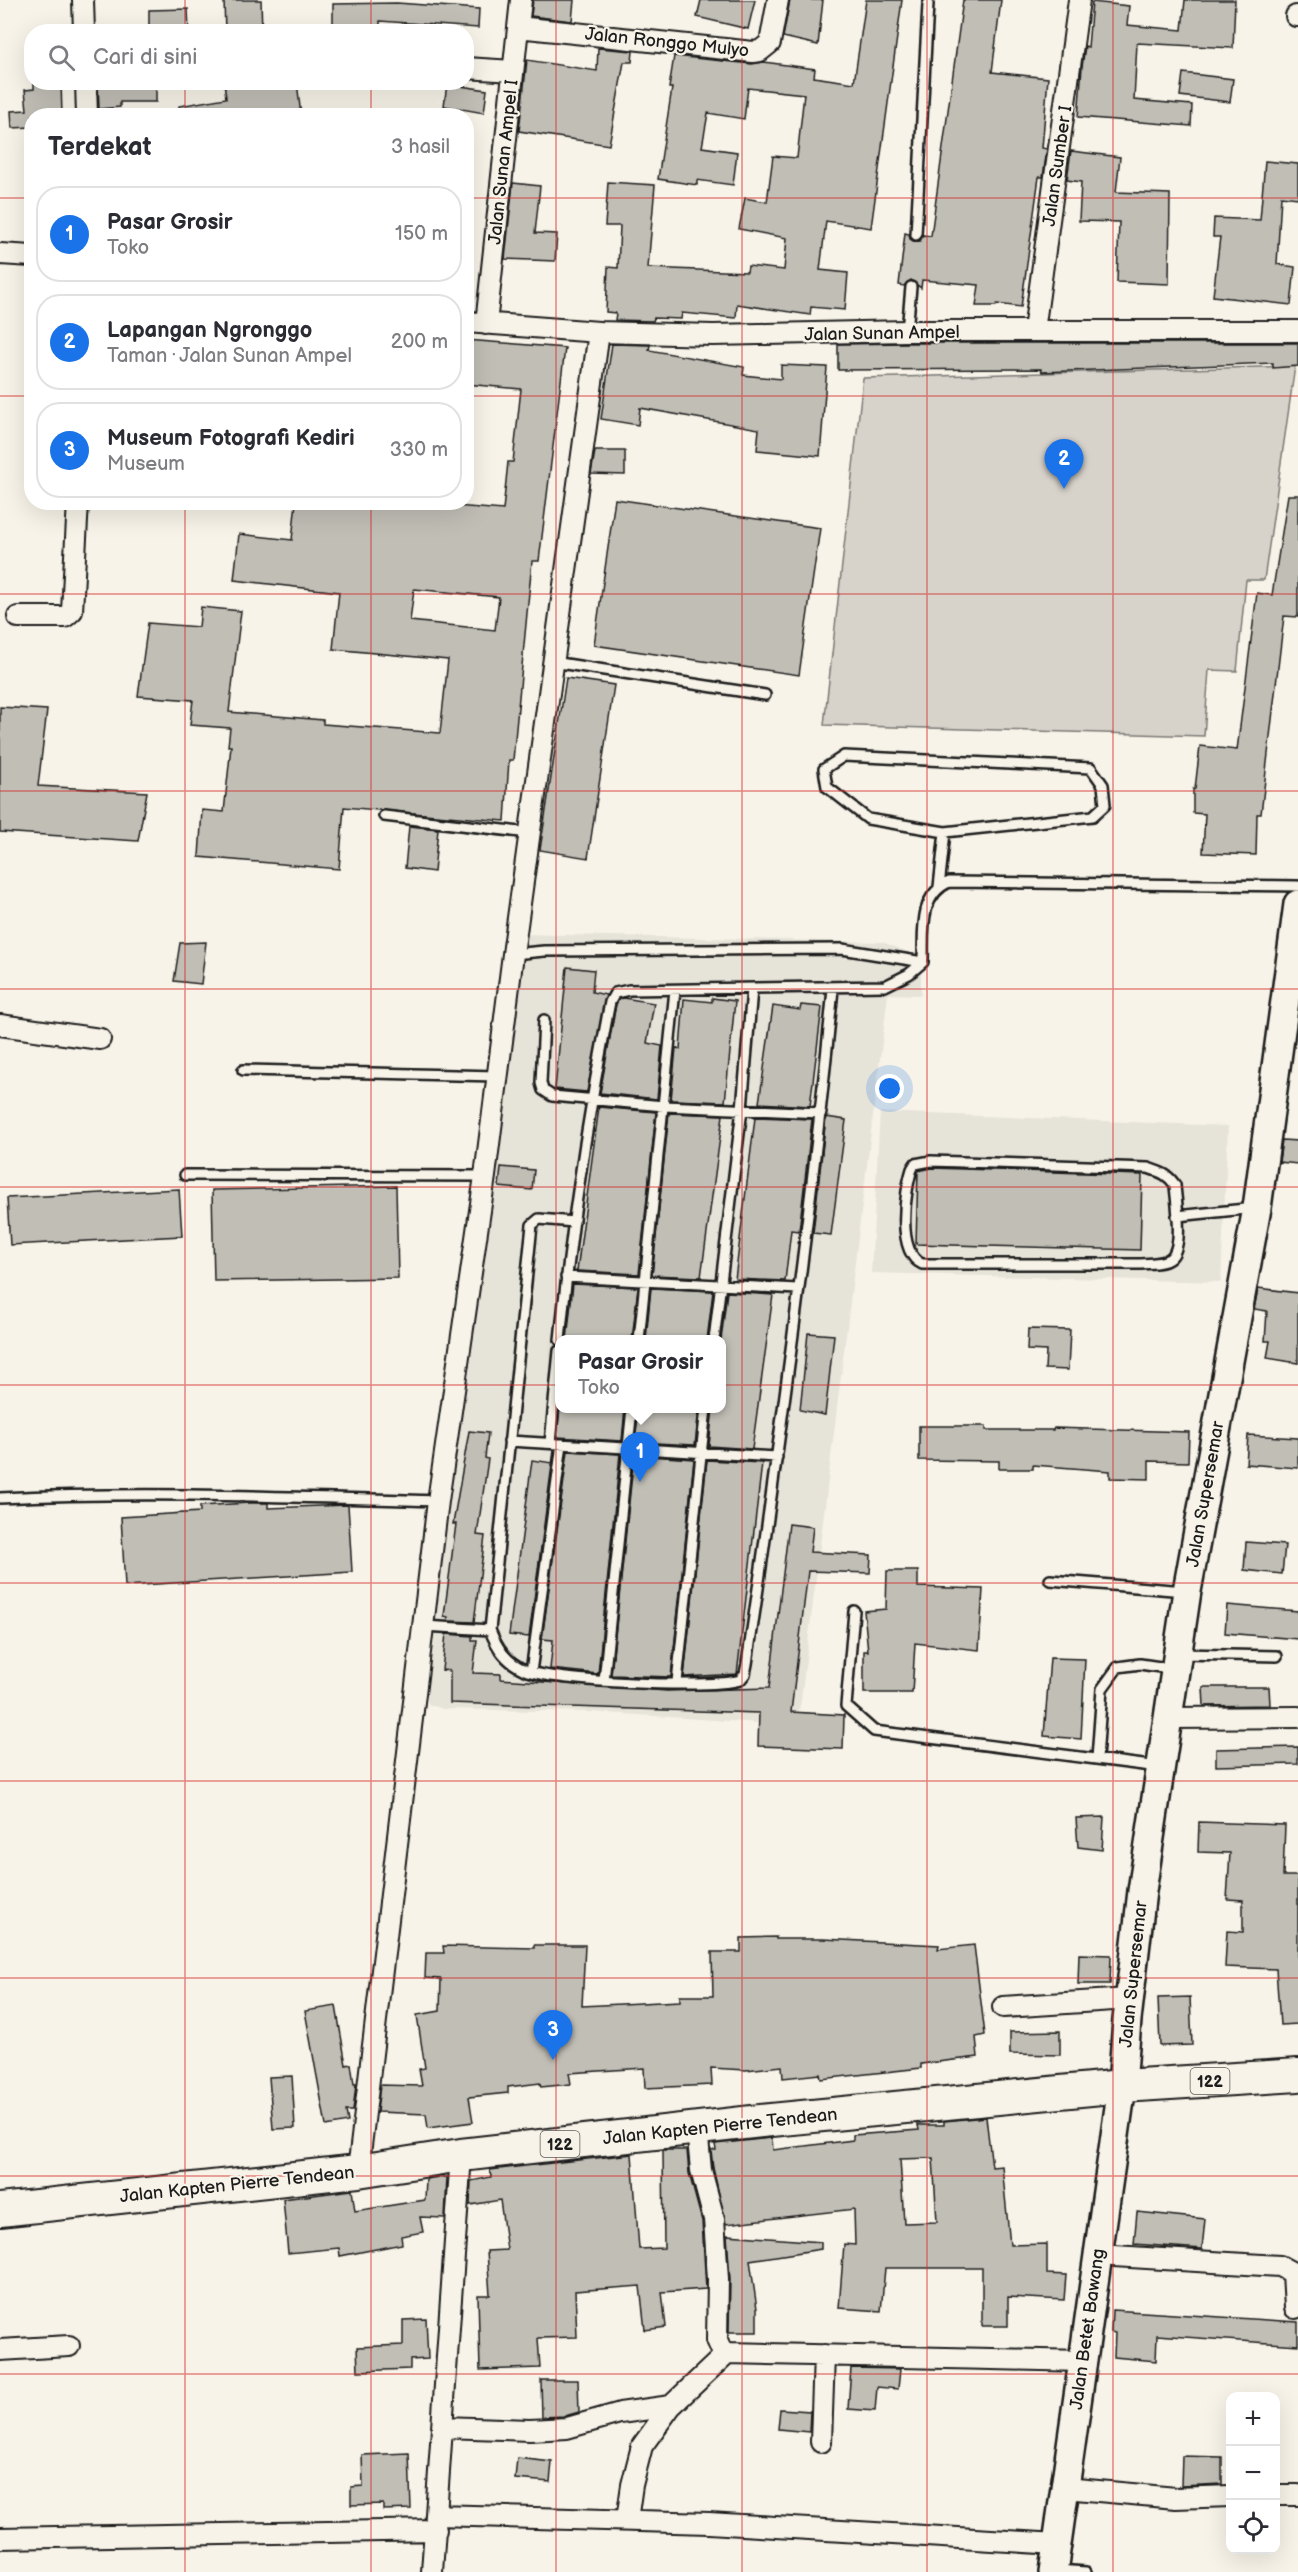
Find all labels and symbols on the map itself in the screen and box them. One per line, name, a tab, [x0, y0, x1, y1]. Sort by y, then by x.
street label: Jalan Ronggo Mulyo	[584, 23, 750, 62]
street label: Jalan Sunan Ampel I	[484, 79, 523, 246]
street label: Jalan Sumber I	[1039, 104, 1076, 228]
street label: Jalan Sunan Ampel	[804, 322, 960, 345]
pin: 2	[1044, 440, 1084, 489]
your location	[875, 1074, 904, 1103]
street label: Jalan Supersemar	[1182, 1419, 1229, 1569]
pin: 1	[620, 1432, 660, 1482]
street label: Jalan Supersemar	[1115, 1899, 1152, 2049]
pin: 3	[534, 2010, 572, 2060]
road number: 122	[1190, 2068, 1230, 2094]
street label: Jalan Kapten Pierre Tendean	[602, 2104, 838, 2149]
road number: 122	[540, 2131, 580, 2157]
street label: Jalan Kapten Pierre Tendean	[119, 2162, 355, 2207]
street label: Jalan Betet Bawang	[1066, 2247, 1109, 2411]

